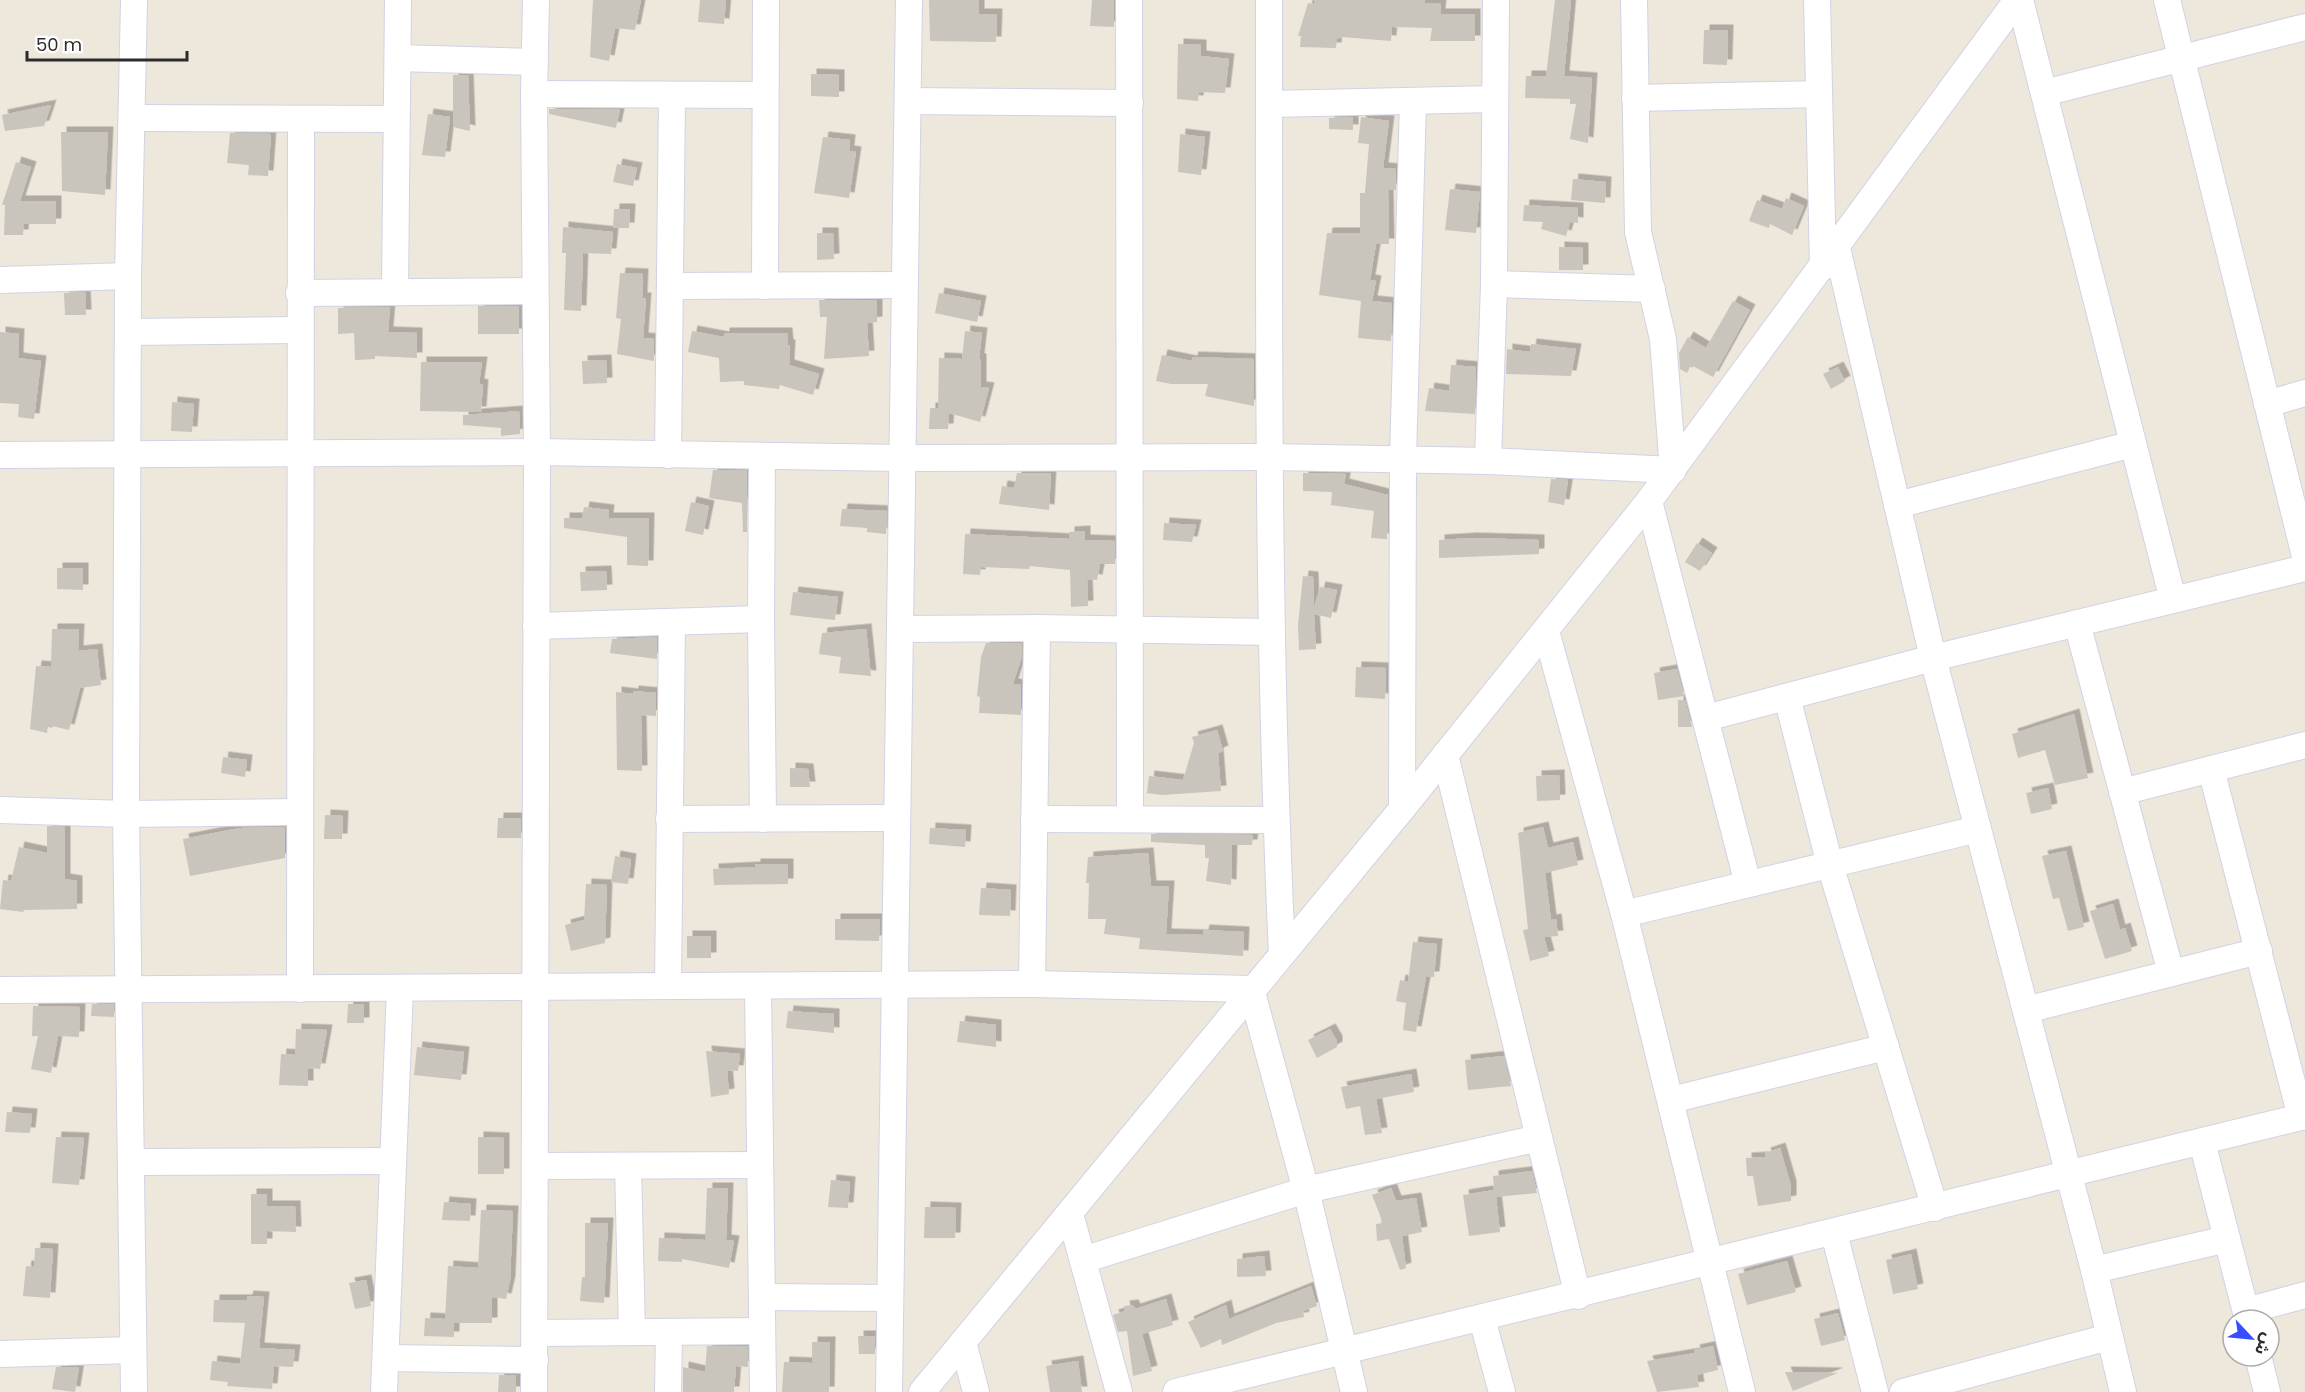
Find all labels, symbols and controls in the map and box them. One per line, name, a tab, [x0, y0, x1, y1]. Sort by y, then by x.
scale bar	[27, 24, 188, 62]
text: 50 m	[36, 32, 82, 57]
north arrow	[2221, 1308, 2281, 1368]
text: ش	[2249, 1329, 2279, 1359]

